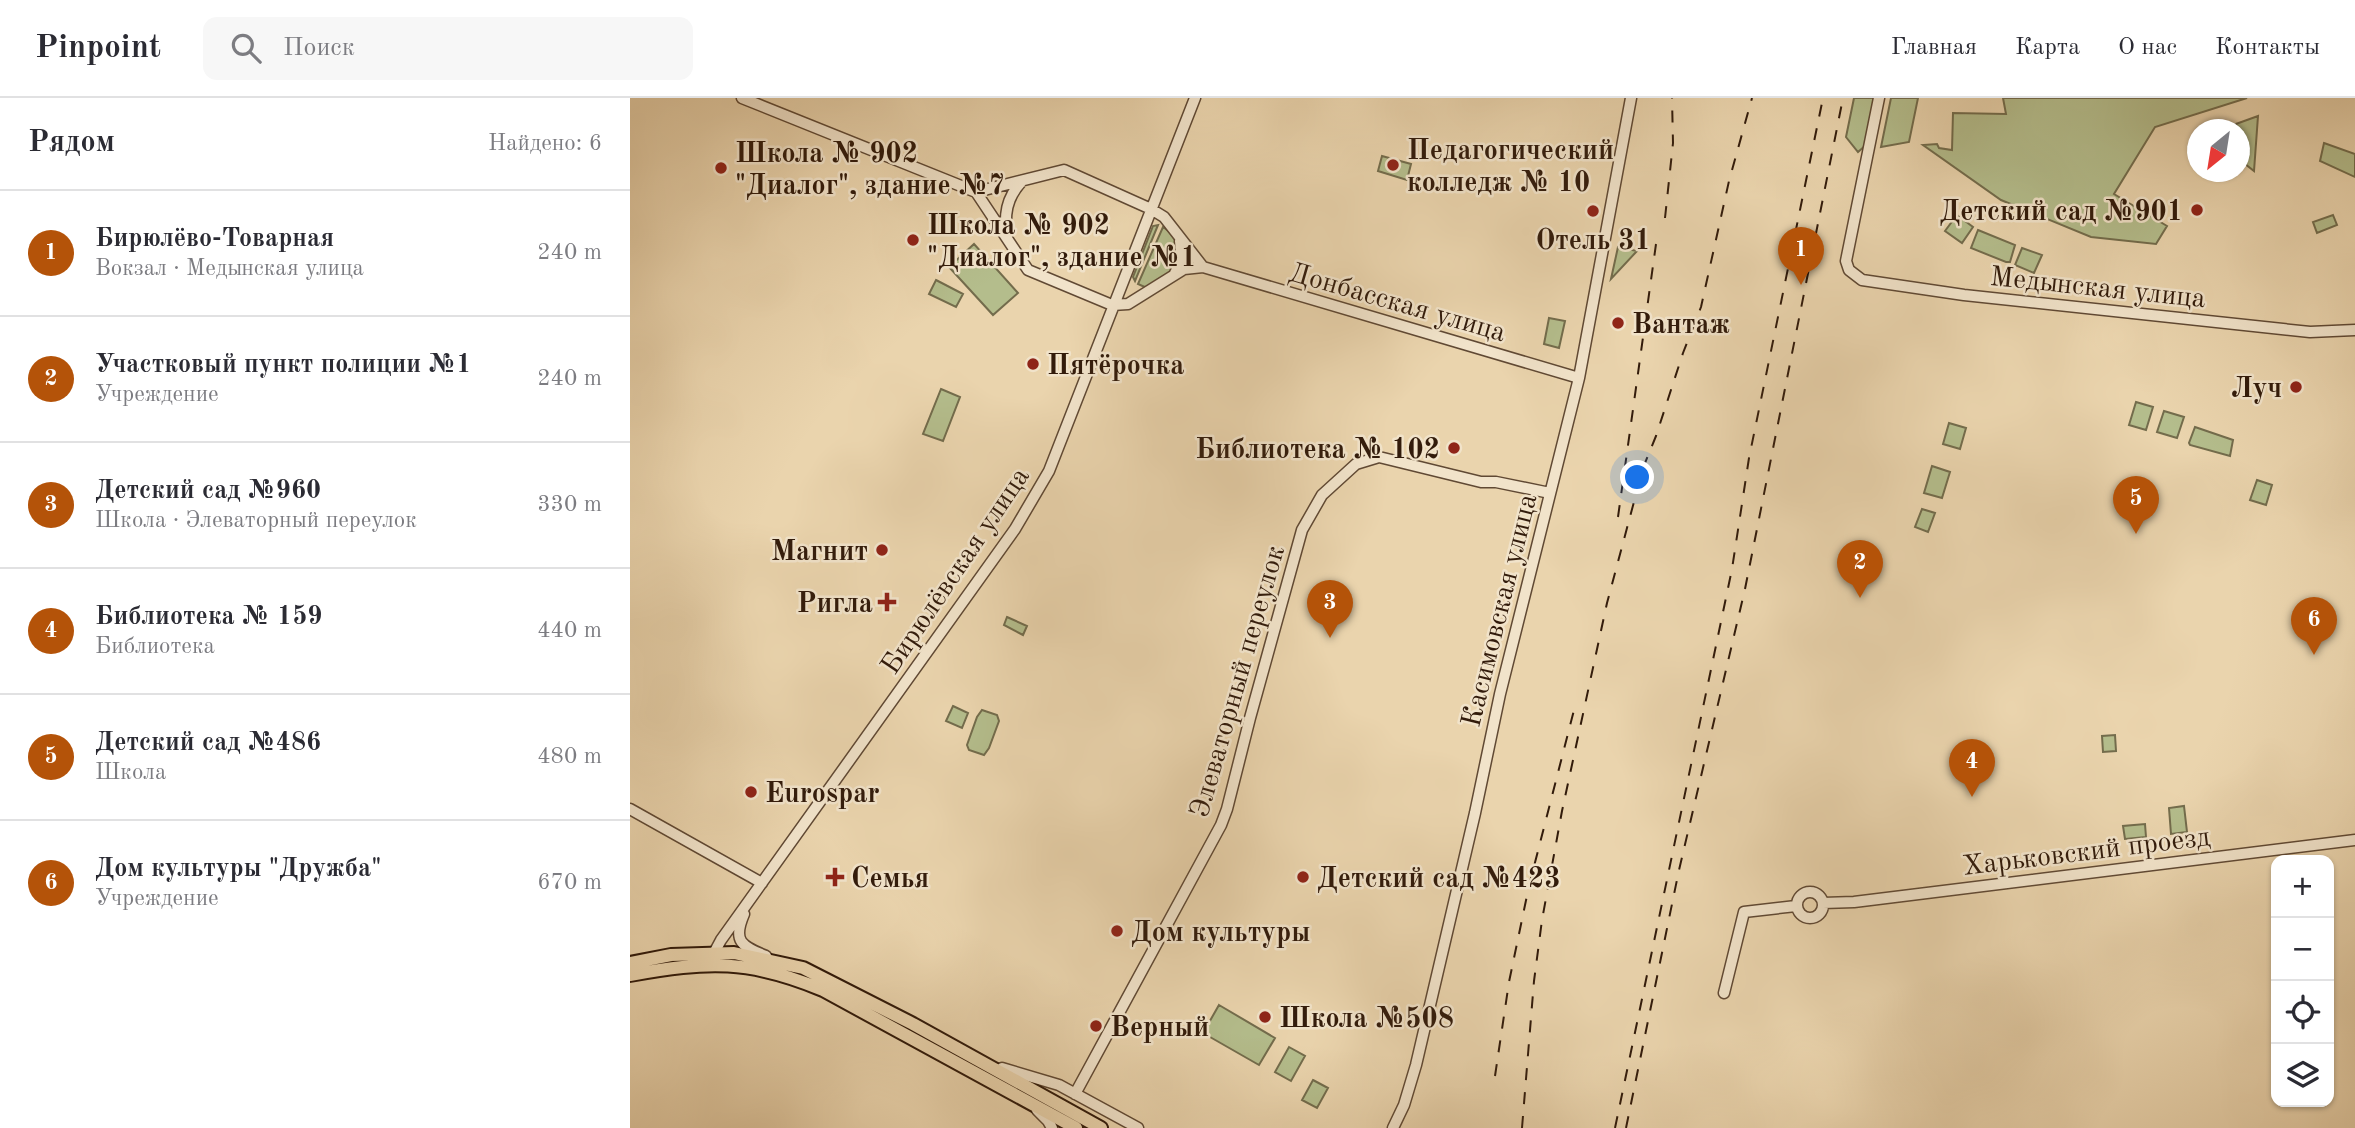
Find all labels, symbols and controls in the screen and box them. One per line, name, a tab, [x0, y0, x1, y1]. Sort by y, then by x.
search box	[203, 17, 693, 80]
icon: search	[227, 29, 265, 67]
text: Pinpoint	[35, 32, 161, 65]
text: Поиск	[283, 35, 355, 61]
text: Главная	[1891, 36, 1977, 60]
text: Карта	[2015, 36, 2080, 60]
text: О нас	[2118, 36, 2177, 60]
text: Контакты	[2215, 36, 2320, 60]
north arrow	[2187, 119, 2250, 182]
text: Рядом	[28, 128, 115, 158]
text: Найдено: 6	[488, 132, 602, 155]
place label: Педагогический колледж № 10	[1407, 138, 1614, 198]
place label: Школа № 902 "Диалог", здание №7	[735, 140, 1005, 201]
marker: Педагогический колледж № 10	[1385, 157, 1401, 173]
marker: Школа № 902 "Диалог", здание №7	[713, 160, 729, 176]
place label: Детский сад №901	[1940, 198, 2183, 227]
marker: Детский сад №901	[2189, 202, 2205, 218]
marker: Отель 31	[1585, 203, 1601, 219]
place label: Школа № 902 "Диалог", здание №1	[927, 212, 1197, 273]
text: Бирюлёво-Товарная	[95, 226, 334, 252]
place label: Отель 31	[1535, 227, 1651, 256]
pin: 1	[1778, 227, 1824, 285]
marker: Школа № 902 "Диалог", здание №1	[905, 232, 921, 248]
text: 1	[44, 241, 58, 264]
text: 240 m	[537, 241, 602, 264]
text: Вокзал · Медынская улица	[95, 257, 364, 280]
street label: Донбасская улица	[1286, 260, 1509, 348]
street label: Медынская улица	[1989, 264, 2207, 314]
place label: Вантаж	[1632, 312, 1730, 340]
marker: Вантаж	[1610, 315, 1626, 331]
text: Участковый пункт полиции №1	[95, 352, 471, 378]
place label: Пятёрочка	[1047, 353, 1184, 381]
marker: Пятёрочка	[1025, 356, 1041, 372]
text: 2	[44, 367, 58, 390]
text: 240 m	[537, 367, 602, 390]
place label: Луч	[2231, 376, 2282, 404]
marker: Луч	[2288, 379, 2304, 395]
text: Учреждение	[95, 383, 219, 406]
place label: Библиотека № 102	[1195, 436, 1440, 465]
marker: Библиотека № 102	[1446, 440, 1462, 456]
your location	[1620, 460, 1654, 494]
street label: Бирюлёвская улица	[877, 463, 1036, 680]
pin: 5	[2113, 476, 2159, 534]
text: Детский сад №960	[95, 478, 321, 504]
street label: Касимовская улица	[1458, 491, 1543, 730]
text: 3	[44, 493, 58, 516]
text: 330 m	[537, 493, 602, 516]
text: Школа · Элеваторный переулок	[95, 509, 417, 532]
place label: Магнит	[771, 539, 868, 567]
pin: 2	[1837, 540, 1883, 598]
marker: Магнит	[874, 542, 890, 558]
street label: Элеваторный переулок	[1187, 543, 1291, 821]
pin: 3	[1307, 580, 1353, 638]
place label: Ригла	[797, 591, 873, 619]
marker: Ригла	[879, 594, 895, 610]
pin: 6	[2291, 597, 2337, 655]
text: Библиотека № 159	[95, 604, 322, 630]
text: 4	[44, 619, 58, 642]
text: 440 m	[537, 619, 602, 642]
text: Библиотека	[95, 635, 215, 658]
text: Детский сад №486	[95, 730, 321, 756]
pin: 4	[1949, 739, 1995, 797]
text: 5	[44, 745, 58, 768]
text: 480 m	[537, 745, 602, 768]
text: Школа	[95, 761, 166, 784]
place label: Eurospar	[765, 781, 880, 809]
marker: Eurospar	[743, 784, 759, 800]
street label: Харьковский проезд	[1961, 824, 2212, 882]
map controls	[2271, 855, 2334, 1107]
button: +	[2271, 855, 2334, 918]
text: Дом культуры "Дружба"	[95, 856, 381, 882]
place label: Семья	[851, 865, 929, 894]
place label: Детский сад №423	[1317, 865, 1561, 894]
marker: Семья	[825, 867, 845, 887]
marker: Детский сад №423	[1295, 869, 1311, 885]
text: 6	[44, 871, 58, 894]
text: 670 m	[537, 871, 602, 894]
text: Учреждение	[95, 887, 219, 910]
button: −	[2271, 918, 2334, 981]
place label: Дом культуры	[1131, 920, 1310, 948]
marker: Дом культуры	[1109, 923, 1125, 939]
button: locate	[2271, 981, 2334, 1044]
place label: Школа №508	[1279, 1005, 1454, 1034]
marker: Школа №508	[1257, 1009, 1273, 1025]
place label: Верный	[1110, 1015, 1209, 1043]
marker: Верный	[1088, 1018, 1104, 1034]
button: layers	[2271, 1044, 2334, 1107]

